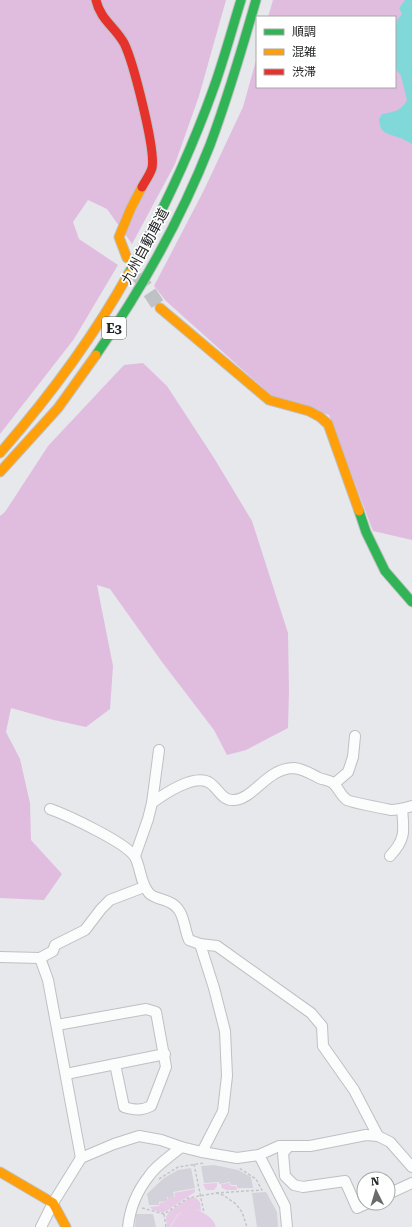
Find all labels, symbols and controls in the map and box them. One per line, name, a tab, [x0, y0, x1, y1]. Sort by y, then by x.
legend	[256, 16, 396, 88]
text: 順調	[292, 25, 316, 39]
text: 混雑	[292, 45, 316, 59]
text: 渋滞	[292, 65, 316, 79]
street label: 九州自動車道	[118, 205, 172, 287]
road number: E3	[102, 317, 126, 339]
north arrow	[356, 1171, 396, 1211]
text: N	[370, 1175, 380, 1188]

